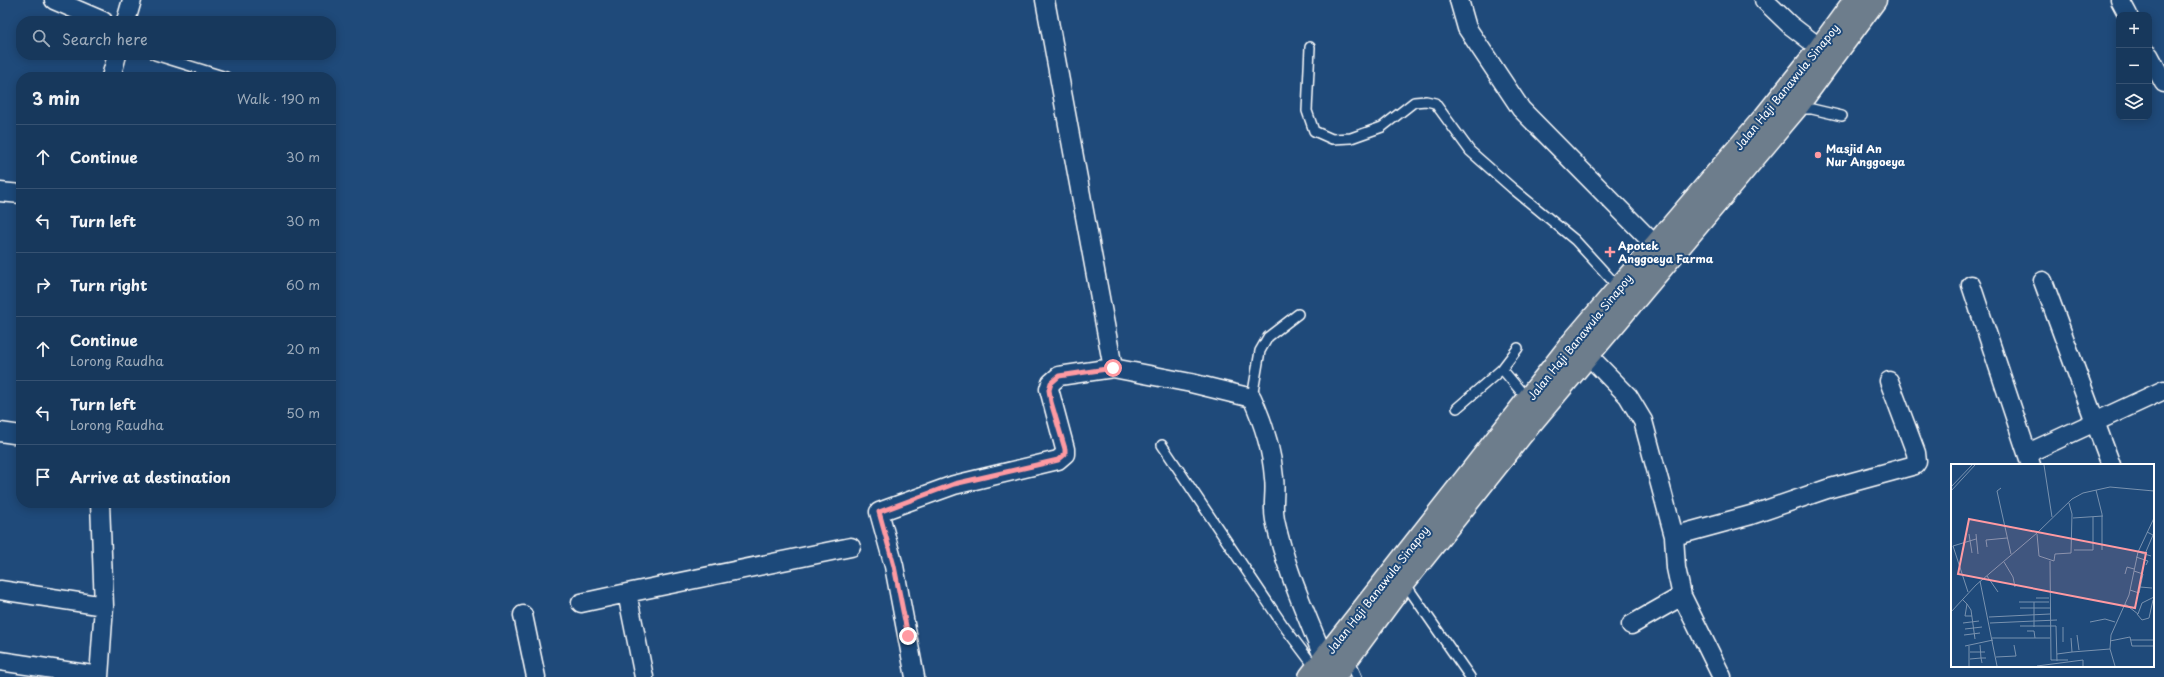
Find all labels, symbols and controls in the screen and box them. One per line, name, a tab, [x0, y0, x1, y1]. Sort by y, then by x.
map controls	[2116, 12, 2152, 120]
button: +	[2116, 12, 2152, 48]
search box	[16, 16, 336, 60]
street label: Jalan Haji Banawula Sinapoy	[1730, 20, 1843, 154]
icon: search	[30, 27, 52, 49]
text: Search here	[62, 27, 148, 50]
button: −	[2116, 48, 2152, 84]
button: layers	[2116, 84, 2152, 120]
text: 3 min	[32, 85, 80, 111]
text: Walk · 190 m	[237, 89, 320, 108]
place label: Masjid An Nur Anggoeya	[1826, 140, 1906, 170]
text: Continue	[70, 145, 138, 168]
icon: ahead	[32, 146, 54, 168]
text: 30 m	[286, 147, 320, 166]
marker: Masjid An Nur Anggoeya	[1813, 150, 1823, 160]
text: Turn left	[70, 209, 136, 232]
icon: left	[32, 210, 54, 232]
text: 30 m	[286, 211, 320, 230]
place label: Apotek Anggoeya Farma	[1618, 237, 1714, 267]
marker: Apotek Anggoeya Farma	[1605, 247, 1615, 257]
street label: Jalan Haji Banawula Sinapoy	[1523, 270, 1636, 404]
text: Turn right	[70, 273, 147, 296]
icon: right	[32, 274, 54, 296]
text: 60 m	[286, 275, 320, 294]
text: Continue	[70, 328, 138, 351]
icon: ahead	[32, 338, 54, 360]
text: 20 m	[286, 339, 320, 358]
text: Lorong Raudha	[70, 351, 164, 370]
route start	[1104, 359, 1122, 377]
text: Turn left	[70, 392, 136, 415]
icon: left	[32, 402, 54, 424]
text: 50 m	[286, 403, 320, 422]
text: Lorong Raudha	[70, 415, 164, 434]
inset map	[1951, 464, 2154, 667]
text: Arrive at destination	[70, 465, 231, 488]
icon: arrive	[32, 466, 54, 488]
street label: Jalan Haji Banawula Sinapoy	[1322, 522, 1433, 657]
route end	[899, 627, 917, 645]

